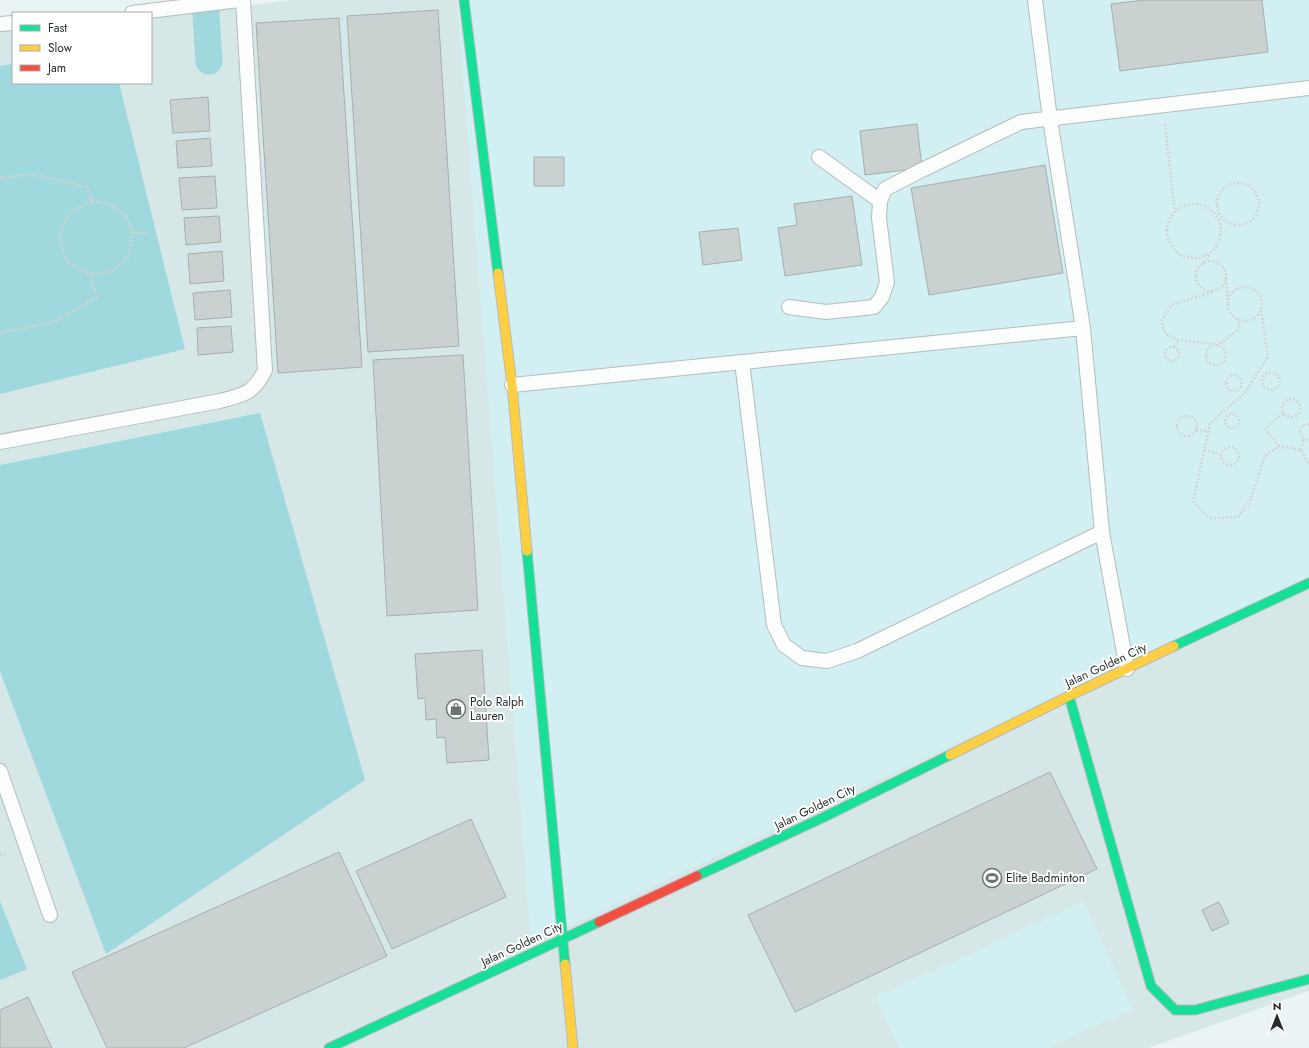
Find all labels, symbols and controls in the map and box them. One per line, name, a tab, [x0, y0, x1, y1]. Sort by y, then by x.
legend	[12, 12, 152, 84]
text: Fast	[48, 19, 67, 37]
text: Slow	[48, 39, 73, 57]
text: Jam	[46, 59, 66, 77]
street label: Jalan Golden City	[1060, 638, 1150, 693]
place label: Polo Ralph Lauren	[470, 693, 524, 725]
shop icon: Polo Ralph Lauren	[445, 698, 467, 720]
street label: Jalan Golden City	[770, 779, 859, 835]
sports icon: Elite Badminton	[981, 867, 1003, 889]
place label: Elite Badminton	[1006, 869, 1085, 887]
street label: Jalan Golden City	[476, 917, 566, 972]
north arrow	[1257, 996, 1297, 1036]
text: N	[1273, 998, 1281, 1014]

